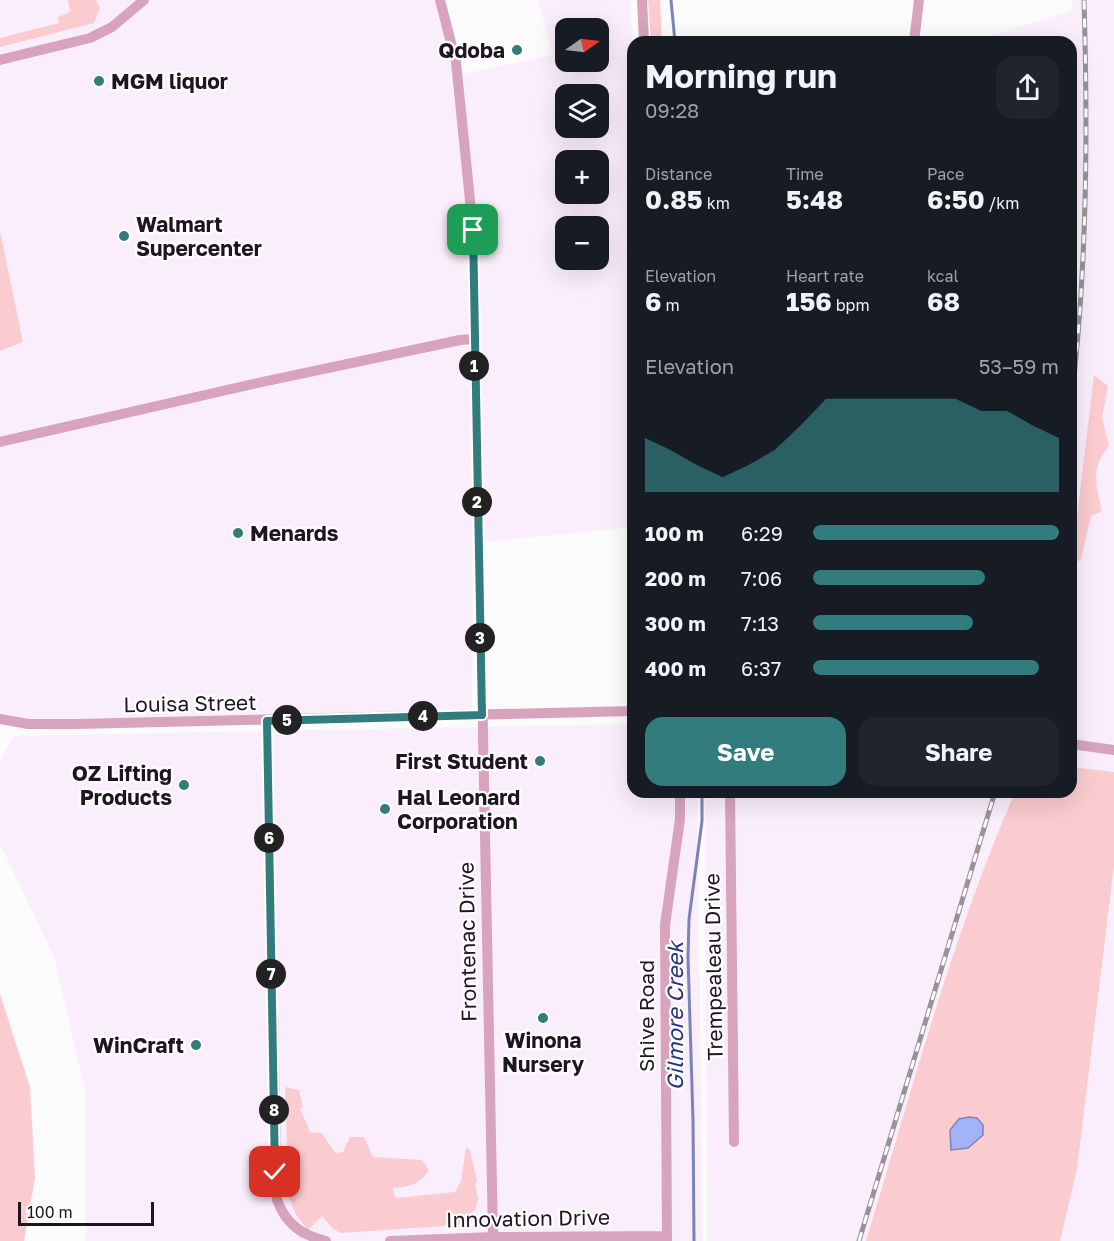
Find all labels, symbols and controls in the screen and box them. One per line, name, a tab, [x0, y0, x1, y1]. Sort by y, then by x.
north arrow	[555, 18, 609, 72]
map controls	[555, 18, 609, 270]
place label: Qdoba	[438, 37, 505, 63]
marker: Qdoba	[510, 43, 524, 57]
text: Morning run	[645, 56, 837, 95]
button: share	[996, 56, 1059, 119]
place label: MGM liquor	[111, 68, 228, 94]
marker: MGM liquor	[92, 74, 106, 88]
button: layers	[555, 84, 609, 138]
text: 09:28	[645, 98, 699, 122]
button: +	[555, 150, 609, 204]
text: Distance	[645, 164, 712, 184]
text: Time	[786, 164, 824, 184]
text: Pace	[927, 164, 964, 184]
text: 0.85	[645, 184, 703, 215]
text: 5:48	[786, 184, 843, 215]
text: 6:50	[927, 184, 985, 215]
text: km	[703, 193, 730, 213]
text: /km	[985, 193, 1019, 213]
pin	[447, 204, 498, 255]
place label: Walmart Supercenter	[136, 211, 262, 261]
icon: arrive	[456, 213, 489, 246]
button: −	[555, 216, 609, 270]
marker: Walmart Supercenter	[117, 229, 131, 243]
text: Elevation	[645, 266, 716, 286]
text: Heart rate	[786, 266, 864, 286]
text: kcal	[927, 266, 959, 286]
text: 6	[645, 286, 662, 317]
text: 156	[786, 286, 832, 317]
text: 68	[927, 286, 960, 317]
text: m	[662, 295, 680, 315]
text: bpm	[832, 295, 870, 315]
pin: 1	[459, 351, 489, 381]
text: Elevation	[645, 354, 734, 378]
text: 53–59 m	[979, 354, 1059, 378]
text: 1	[470, 356, 478, 376]
pin: 2	[462, 487, 492, 517]
text: 2	[472, 492, 482, 512]
place label: Menards	[250, 520, 339, 546]
text: 100 m	[645, 521, 704, 545]
text: 6:29	[741, 521, 783, 545]
marker: Menards	[231, 526, 245, 540]
text: 200 m	[645, 566, 706, 590]
text: 7:06	[741, 566, 782, 590]
text: 300 m	[645, 611, 706, 635]
text: 7:13	[741, 611, 779, 635]
pin: 3	[465, 623, 495, 653]
text: 3	[475, 628, 485, 648]
text: 400 m	[645, 656, 706, 680]
text: 6:37	[741, 656, 781, 680]
street label: Louisa Street	[123, 689, 257, 717]
pin: 4	[408, 701, 438, 731]
pin: 5	[272, 705, 302, 735]
text: 4	[418, 706, 428, 726]
text: 5	[282, 710, 292, 730]
button: Save	[645, 717, 846, 786]
button: Share	[858, 717, 1059, 786]
place label: First Student	[395, 748, 528, 774]
marker: First Student	[533, 754, 547, 768]
place label: OZ Lifting Products	[72, 760, 172, 810]
marker: OZ Lifting Products	[177, 778, 191, 792]
place label: Hal Leonard Corporation	[397, 784, 520, 834]
marker: Hal Leonard Corporation	[378, 802, 392, 816]
pin: 6	[254, 823, 284, 853]
text: 6	[264, 828, 274, 848]
street label: Frontenac Drive	[453, 862, 481, 1022]
street label: Trempealeau Drive	[698, 873, 728, 1061]
water label: Gilmore Creek	[661, 939, 688, 1091]
pin: 7	[256, 959, 286, 989]
street label: Shive Road	[633, 960, 659, 1072]
text: 7	[267, 964, 275, 984]
marker: Winona Nursery	[536, 1011, 550, 1025]
place label: Winona Nursery	[502, 1027, 584, 1077]
place label: WinCraft	[93, 1032, 184, 1058]
marker: WinCraft	[189, 1038, 203, 1052]
pin: 8	[259, 1095, 289, 1125]
text: 8	[269, 1100, 279, 1120]
pin	[249, 1146, 300, 1197]
icon: check	[258, 1155, 291, 1188]
scale bar	[18, 1199, 154, 1226]
text: 100 m	[27, 1202, 73, 1222]
street label: Innovation Drive	[446, 1204, 610, 1232]

